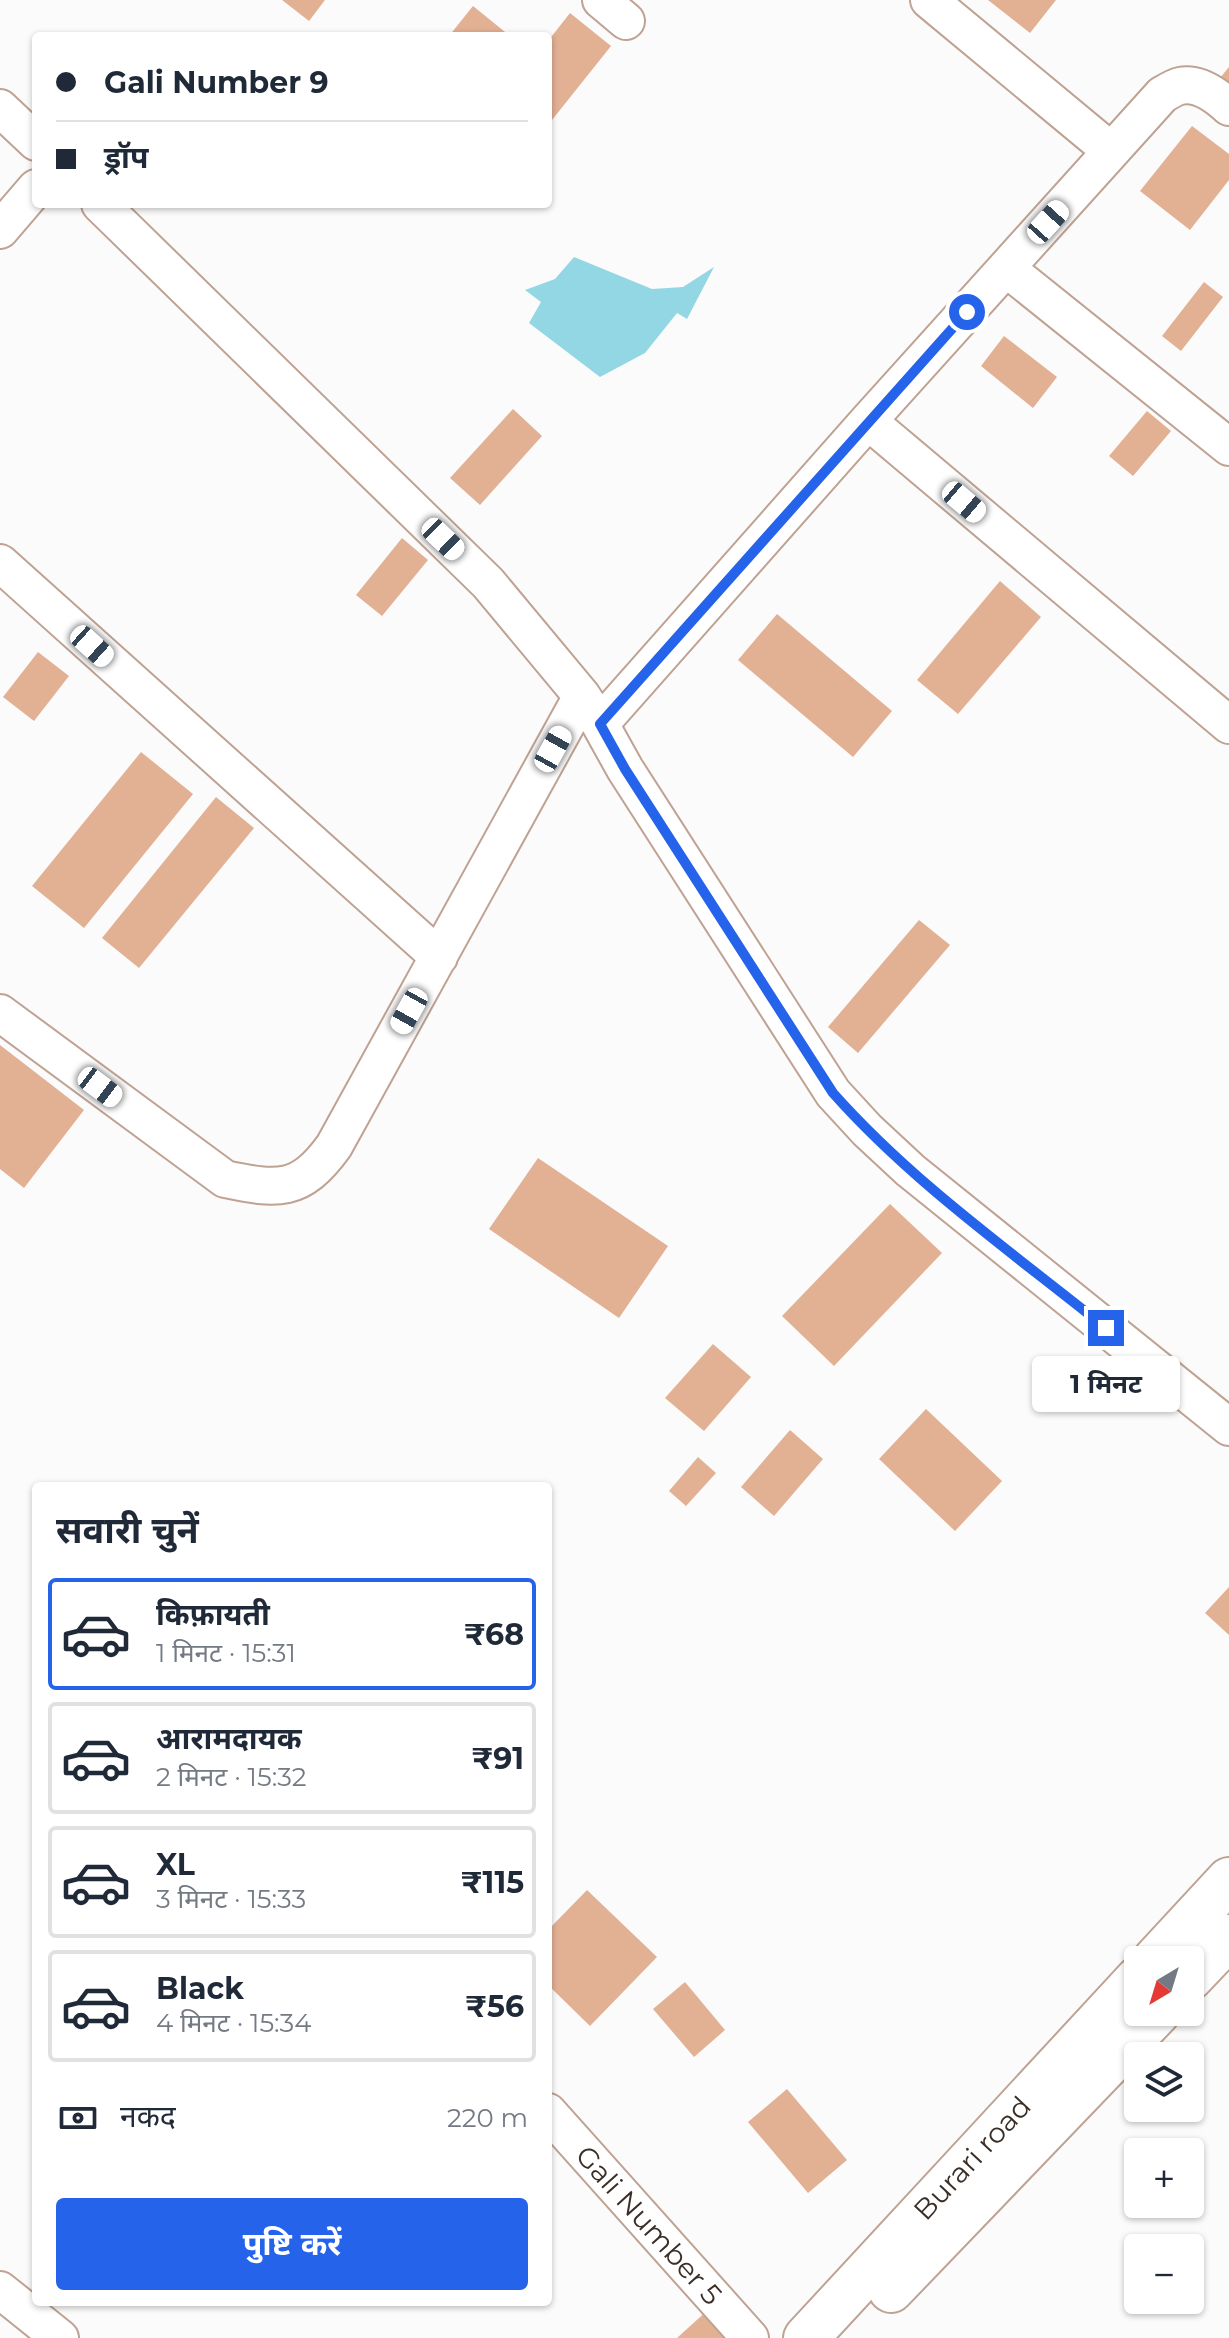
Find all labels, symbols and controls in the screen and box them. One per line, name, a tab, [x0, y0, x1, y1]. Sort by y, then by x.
text: Gali Number 9	[104, 64, 329, 101]
text: ड्रॉप	[104, 139, 148, 176]
car	[1023, 196, 1073, 248]
route start	[949, 294, 985, 330]
car	[938, 477, 990, 527]
car	[417, 514, 469, 564]
car	[66, 621, 118, 671]
car	[531, 722, 575, 776]
car	[387, 984, 431, 1038]
car	[74, 1063, 126, 1111]
route end	[1088, 1310, 1124, 1346]
callout: 1 मिनट	[1032, 1356, 1180, 1412]
text: 1 मिनट	[1070, 1368, 1142, 1400]
text: सवारी चुनें	[56, 1508, 199, 1552]
text: किफ़ायती	[156, 1596, 270, 1633]
icon: car	[60, 1598, 132, 1670]
text: ₹68	[464, 1616, 524, 1653]
text: 1 मिनट · 15:31	[156, 1637, 296, 1669]
text: आरामदायक	[156, 1720, 302, 1757]
icon: car	[60, 1722, 132, 1794]
text: ₹91	[472, 1740, 524, 1777]
text: 2 मिनट · 15:32	[156, 1761, 307, 1793]
icon: car	[60, 1846, 132, 1918]
text: XL	[156, 1846, 195, 1883]
text: ₹115	[461, 1864, 524, 1901]
text: 3 मिनट · 15:33	[156, 1883, 306, 1915]
north arrow	[1124, 1946, 1204, 2026]
map controls	[1124, 1946, 1204, 2314]
icon: car	[60, 1970, 132, 2042]
text: Black	[156, 1970, 244, 2007]
text: ₹56	[465, 1988, 524, 2025]
text: 4 मिनट · 15:34	[156, 2007, 311, 2039]
button: layers	[1124, 2042, 1204, 2122]
street label: Burari road	[906, 2089, 1038, 2227]
icon: cash	[56, 2096, 100, 2140]
text: नकद	[120, 2098, 176, 2135]
text: 220 m	[447, 2102, 528, 2134]
button: +	[1124, 2138, 1204, 2218]
street label: Gali Number 5	[569, 2139, 729, 2311]
button: पुष्टि करें	[56, 2198, 528, 2290]
button: −	[1124, 2234, 1204, 2314]

